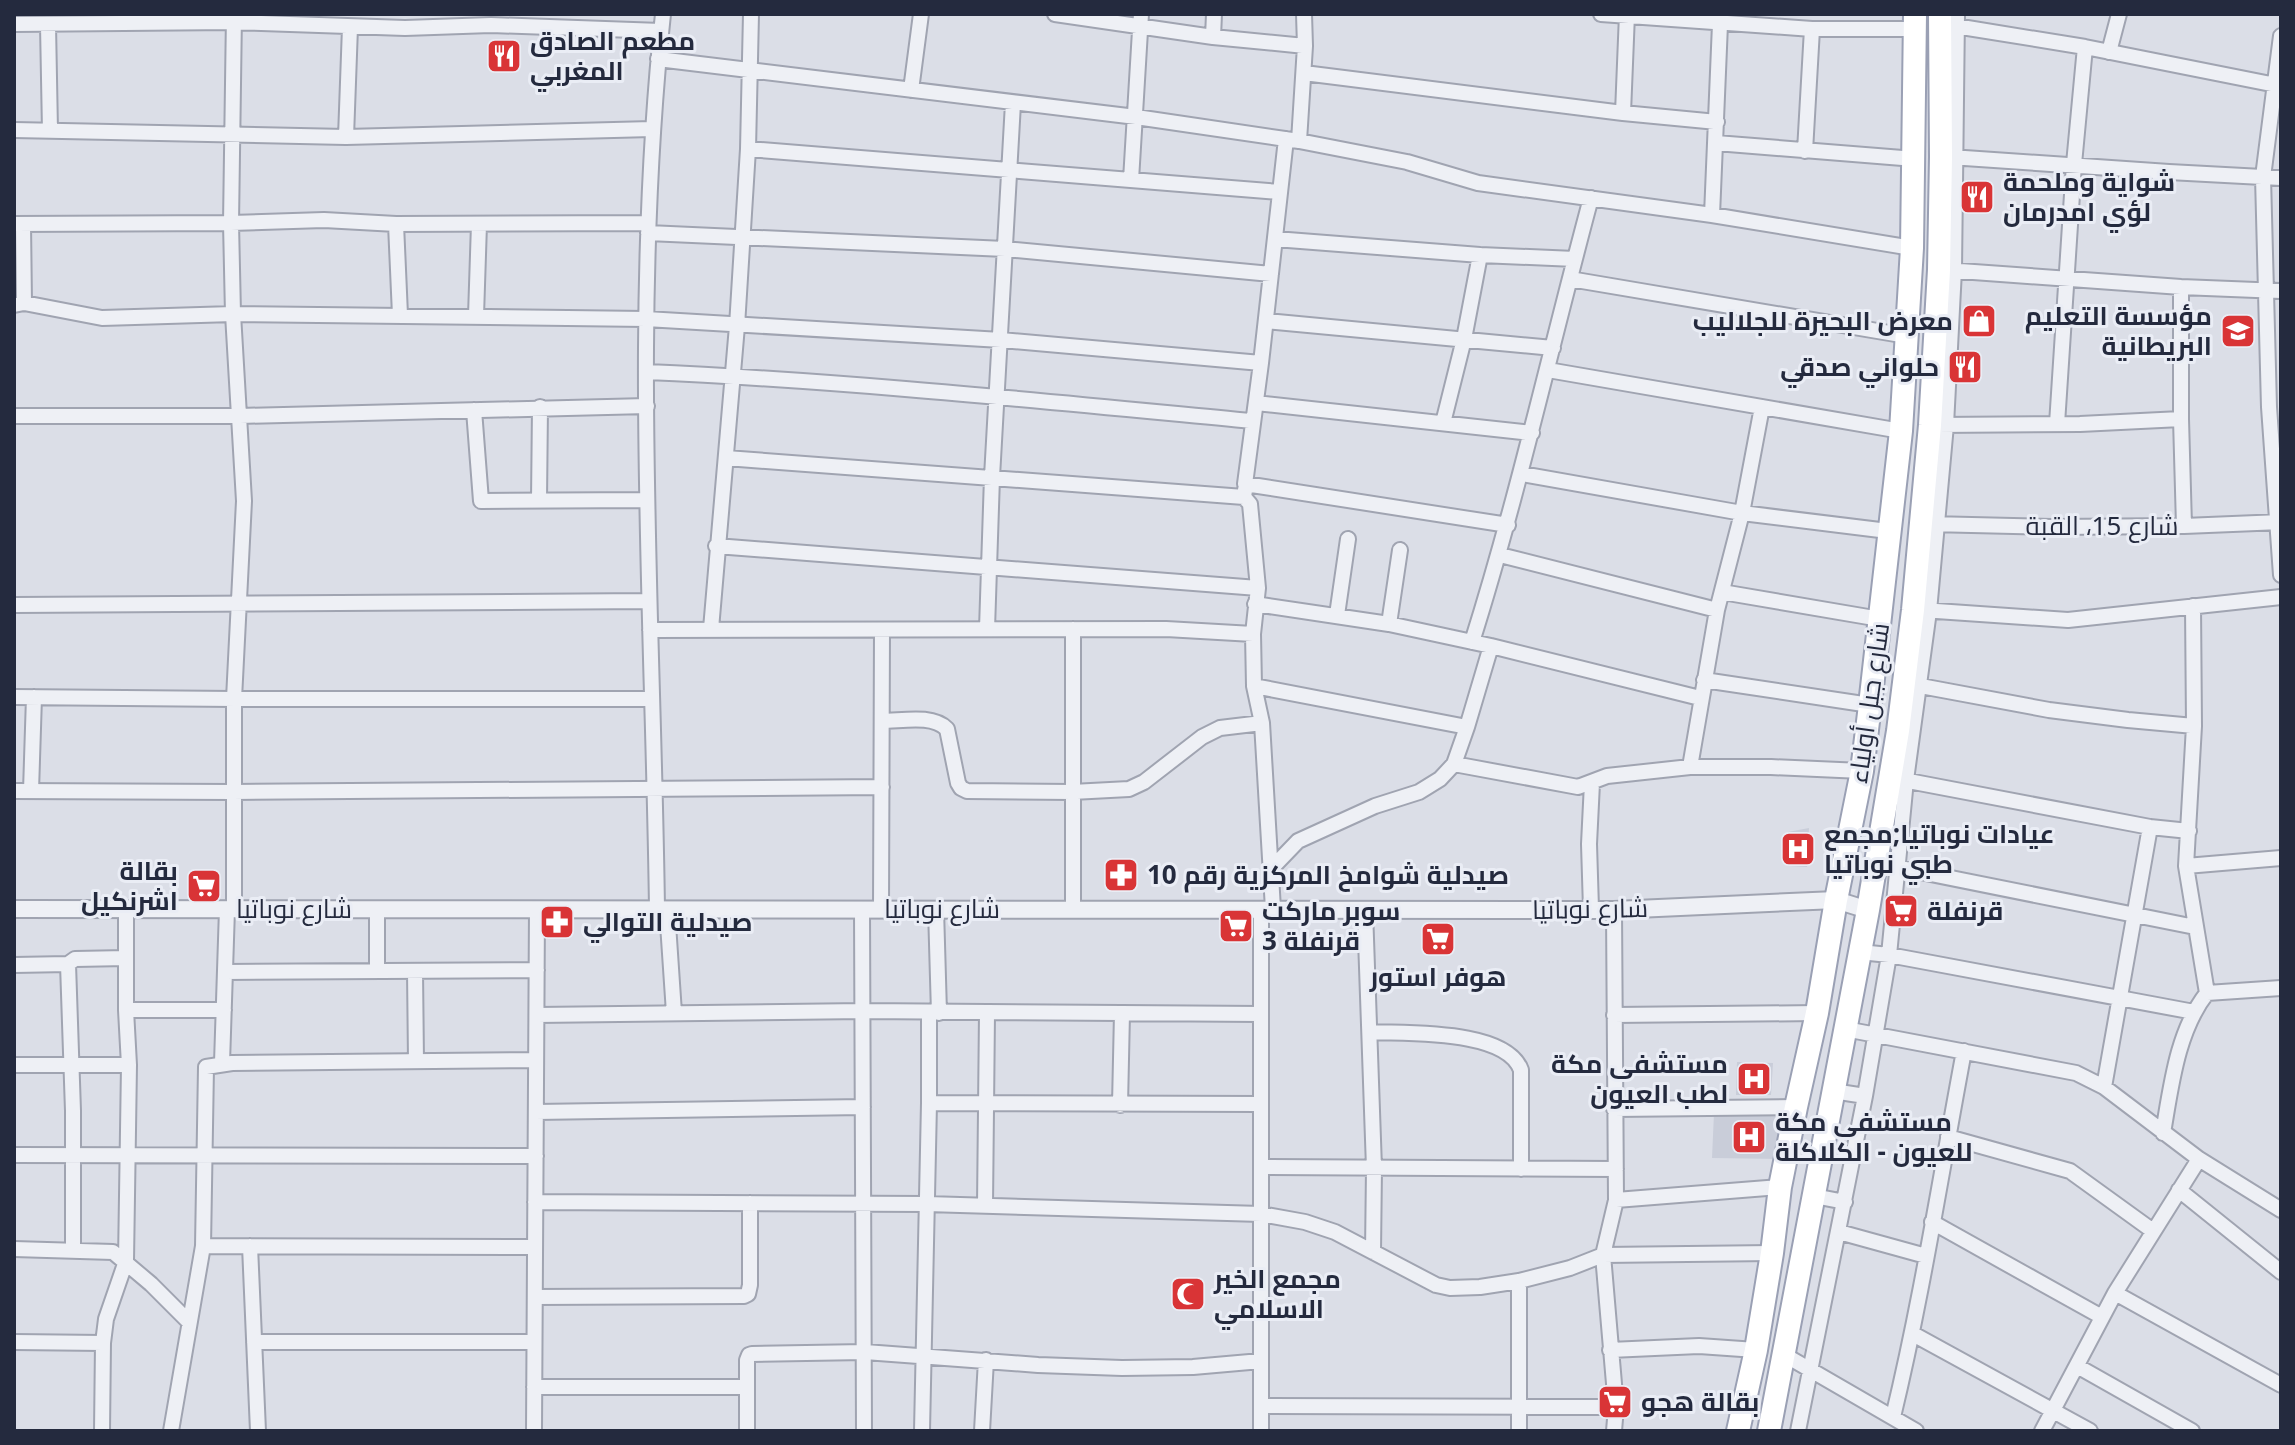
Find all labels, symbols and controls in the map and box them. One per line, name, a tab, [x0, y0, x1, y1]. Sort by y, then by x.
place label: مطعم الصادق المغربي	[530, 22, 695, 92]
restaurant icon: مطعم الصادق المغربي	[485, 37, 523, 75]
place label: شواية وملحمة لؤي امدرمان	[2003, 163, 2175, 233]
restaurant icon: شواية وملحمة لؤي امدرمان	[1958, 178, 1996, 216]
place label: مؤسسة التعليم البريطانية	[2025, 297, 2212, 363]
place label: معرض البحيرة للجلاليب	[1693, 302, 1953, 338]
shop icon: معرض البحيرة للجلاليب	[1960, 302, 1998, 340]
school or university icon: مؤسسة التعليم البريطانية	[2219, 312, 2257, 350]
place label: حلواني صدقي	[1780, 348, 1939, 388]
restaurant icon: حلواني صدقي	[1946, 348, 1984, 386]
street label: شارع 15، القبة	[2026, 507, 2178, 543]
street label: شارع جبل أولياء	[1839, 620, 1897, 786]
place label: عيادات نوباتيا;مجمع طبي نوباتيا	[1824, 815, 2055, 885]
hospital icon: عيادات نوباتيا;مجمع طبي نوباتيا	[1779, 830, 1817, 868]
place label: بقالة اشرنكيل	[81, 852, 178, 918]
pharmacy icon: صيدلية شوامخ المركزية رقم 10	[1102, 856, 1140, 894]
place label: صيدلية شوامخ المركزية رقم 10	[1147, 856, 1509, 893]
supermarket icon: بقالة اشرنكيل	[185, 867, 223, 905]
street label: شارع نوباتيا	[1532, 889, 1648, 927]
street label: شارع نوباتيا	[236, 890, 352, 926]
street label: شارع نوباتيا	[884, 890, 1000, 926]
place label: سوبر ماركت قرنفلة 3	[1262, 892, 1400, 958]
supermarket icon: قرنفلة	[1882, 892, 1920, 930]
place label: قرنفلة	[1927, 892, 2003, 928]
pharmacy icon: صيدلية التوالي	[538, 903, 576, 941]
place label: صيدلية التوالي	[583, 903, 752, 943]
supermarket icon: سوبر ماركت قرنفلة 3	[1217, 907, 1255, 945]
supermarket icon: هوفر استور	[1419, 920, 1457, 958]
place label: هوفر استور	[1369, 958, 1506, 994]
place label: مستشفى مكة لطب العيون	[1551, 1045, 1728, 1111]
hospital icon: مستشفى مكة لطب العيون	[1735, 1060, 1773, 1098]
place label: مستشفى مكة للعيون - الكلاكلة	[1775, 1103, 1972, 1169]
hospital icon: مستشفى مكة للعيون - الكلاكلة	[1730, 1118, 1768, 1156]
place label: مجمع الخير الاسلامي	[1213, 1260, 1341, 1330]
mosque icon: مجمع الخير الاسلامي	[1169, 1275, 1207, 1313]
supermarket icon: بقالة هجو	[1596, 1383, 1634, 1421]
place label: بقالة هجو	[1641, 1383, 1759, 1419]

